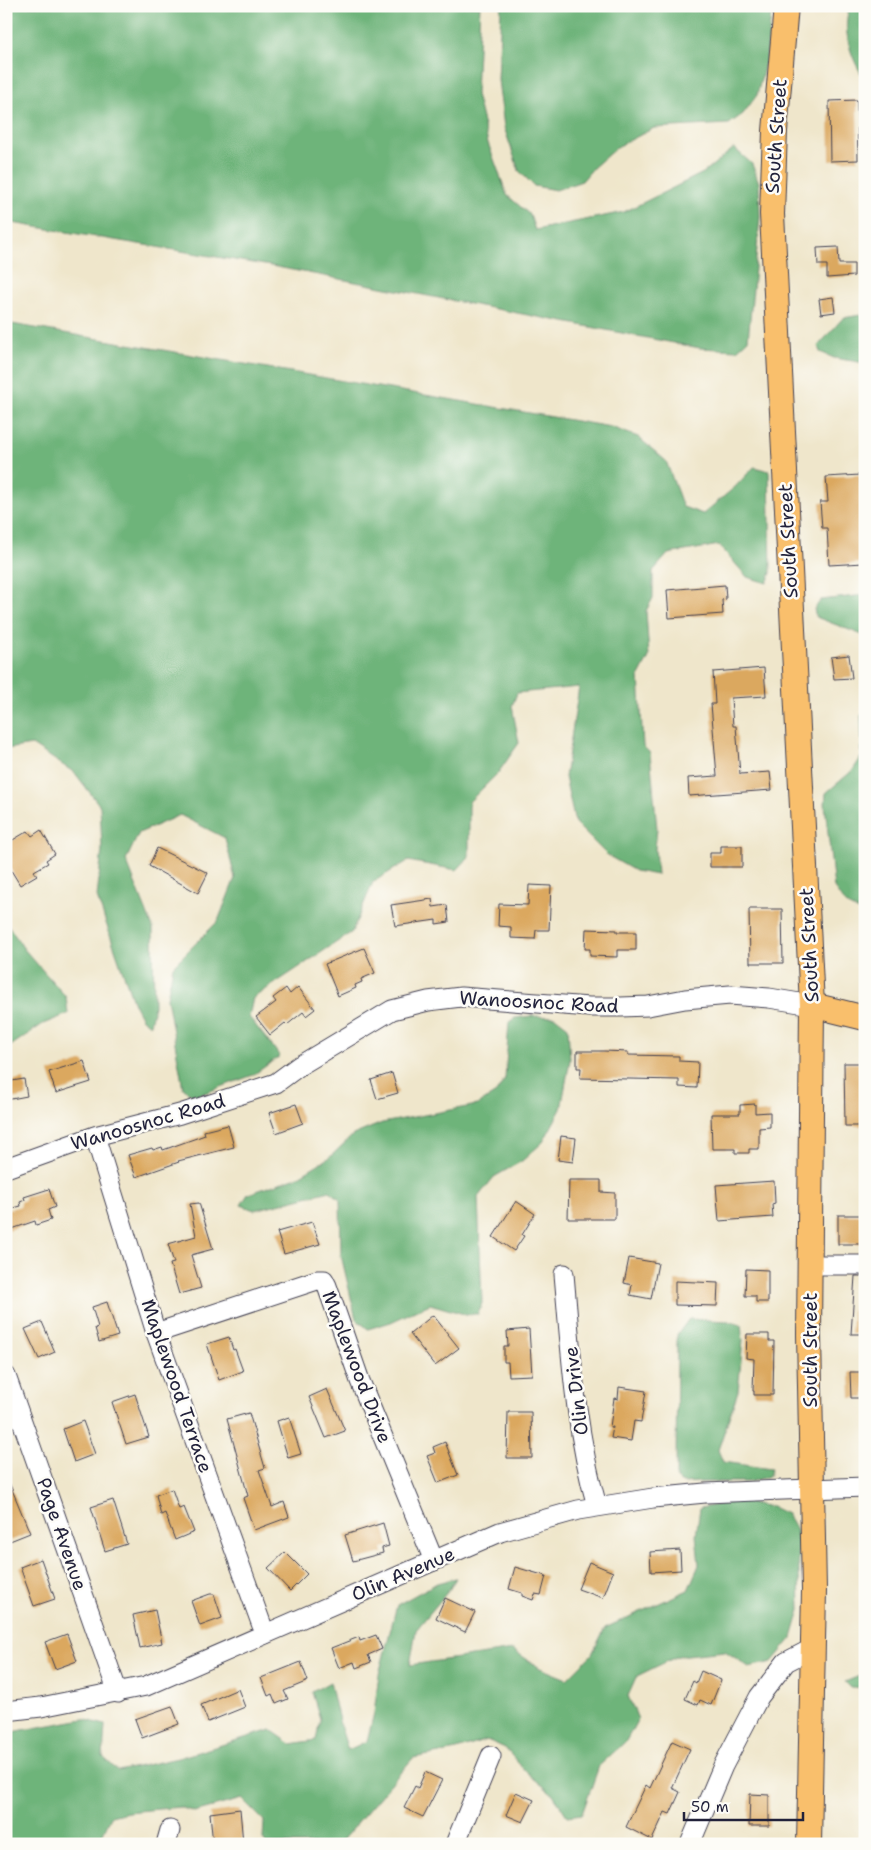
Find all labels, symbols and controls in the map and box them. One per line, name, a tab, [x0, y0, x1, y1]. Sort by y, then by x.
street label: South Street	[760, 78, 792, 194]
street label: South Street	[773, 483, 803, 599]
street label: South Street	[794, 887, 824, 1003]
street label: Wanoosnoc Road	[459, 985, 619, 1019]
street label: Wanoosnoc Road	[68, 1088, 228, 1156]
street label: Maplewood Drive	[316, 1287, 398, 1447]
street label: South Street	[798, 1293, 823, 1407]
street label: Maplewood Terrace	[136, 1296, 218, 1476]
street label: Olin Drive	[558, 1345, 594, 1437]
street label: Page Avenue	[31, 1474, 93, 1594]
street label: Olin Avenue	[348, 1541, 458, 1607]
scale bar	[684, 1790, 802, 1822]
text: 50 m	[691, 1797, 729, 1817]

